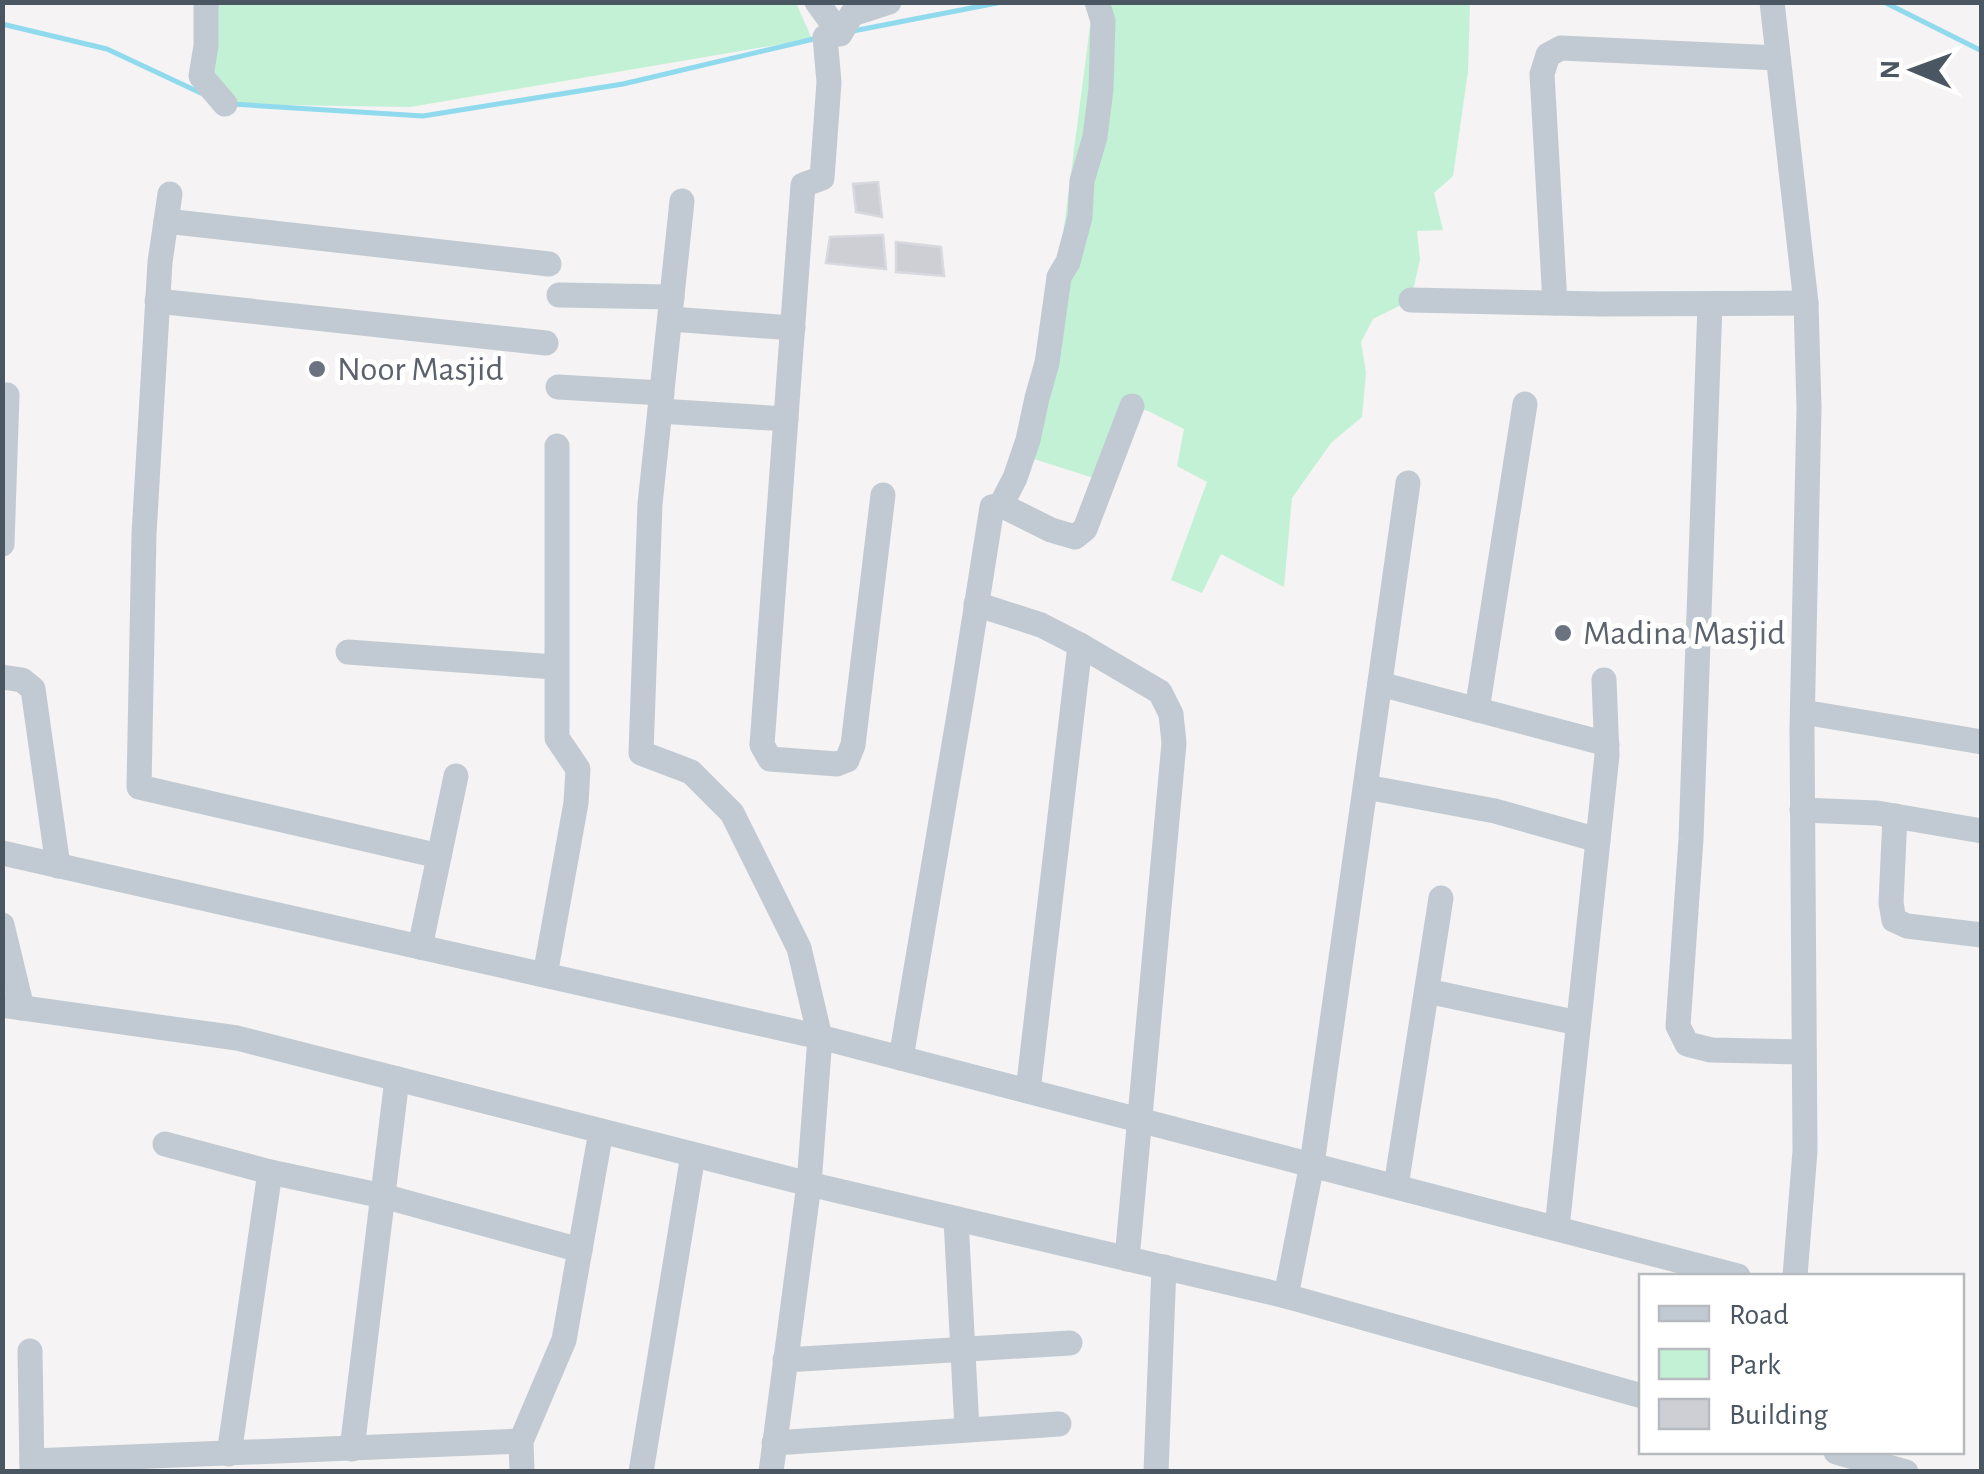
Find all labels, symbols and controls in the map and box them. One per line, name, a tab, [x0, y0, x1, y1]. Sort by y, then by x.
north arrow	[1864, 20, 1964, 120]
text: N	[1877, 60, 1905, 80]
place label: Noor Masjid	[337, 352, 504, 387]
marker: Noor Masjid	[306, 358, 328, 380]
place label: Madina Masjid	[1583, 616, 1785, 651]
marker: Madina Masjid	[1552, 622, 1574, 644]
legend	[1639, 1274, 1964, 1454]
text: Road	[1729, 1300, 1789, 1330]
text: Park	[1729, 1350, 1781, 1380]
text: Building	[1729, 1400, 1828, 1430]

